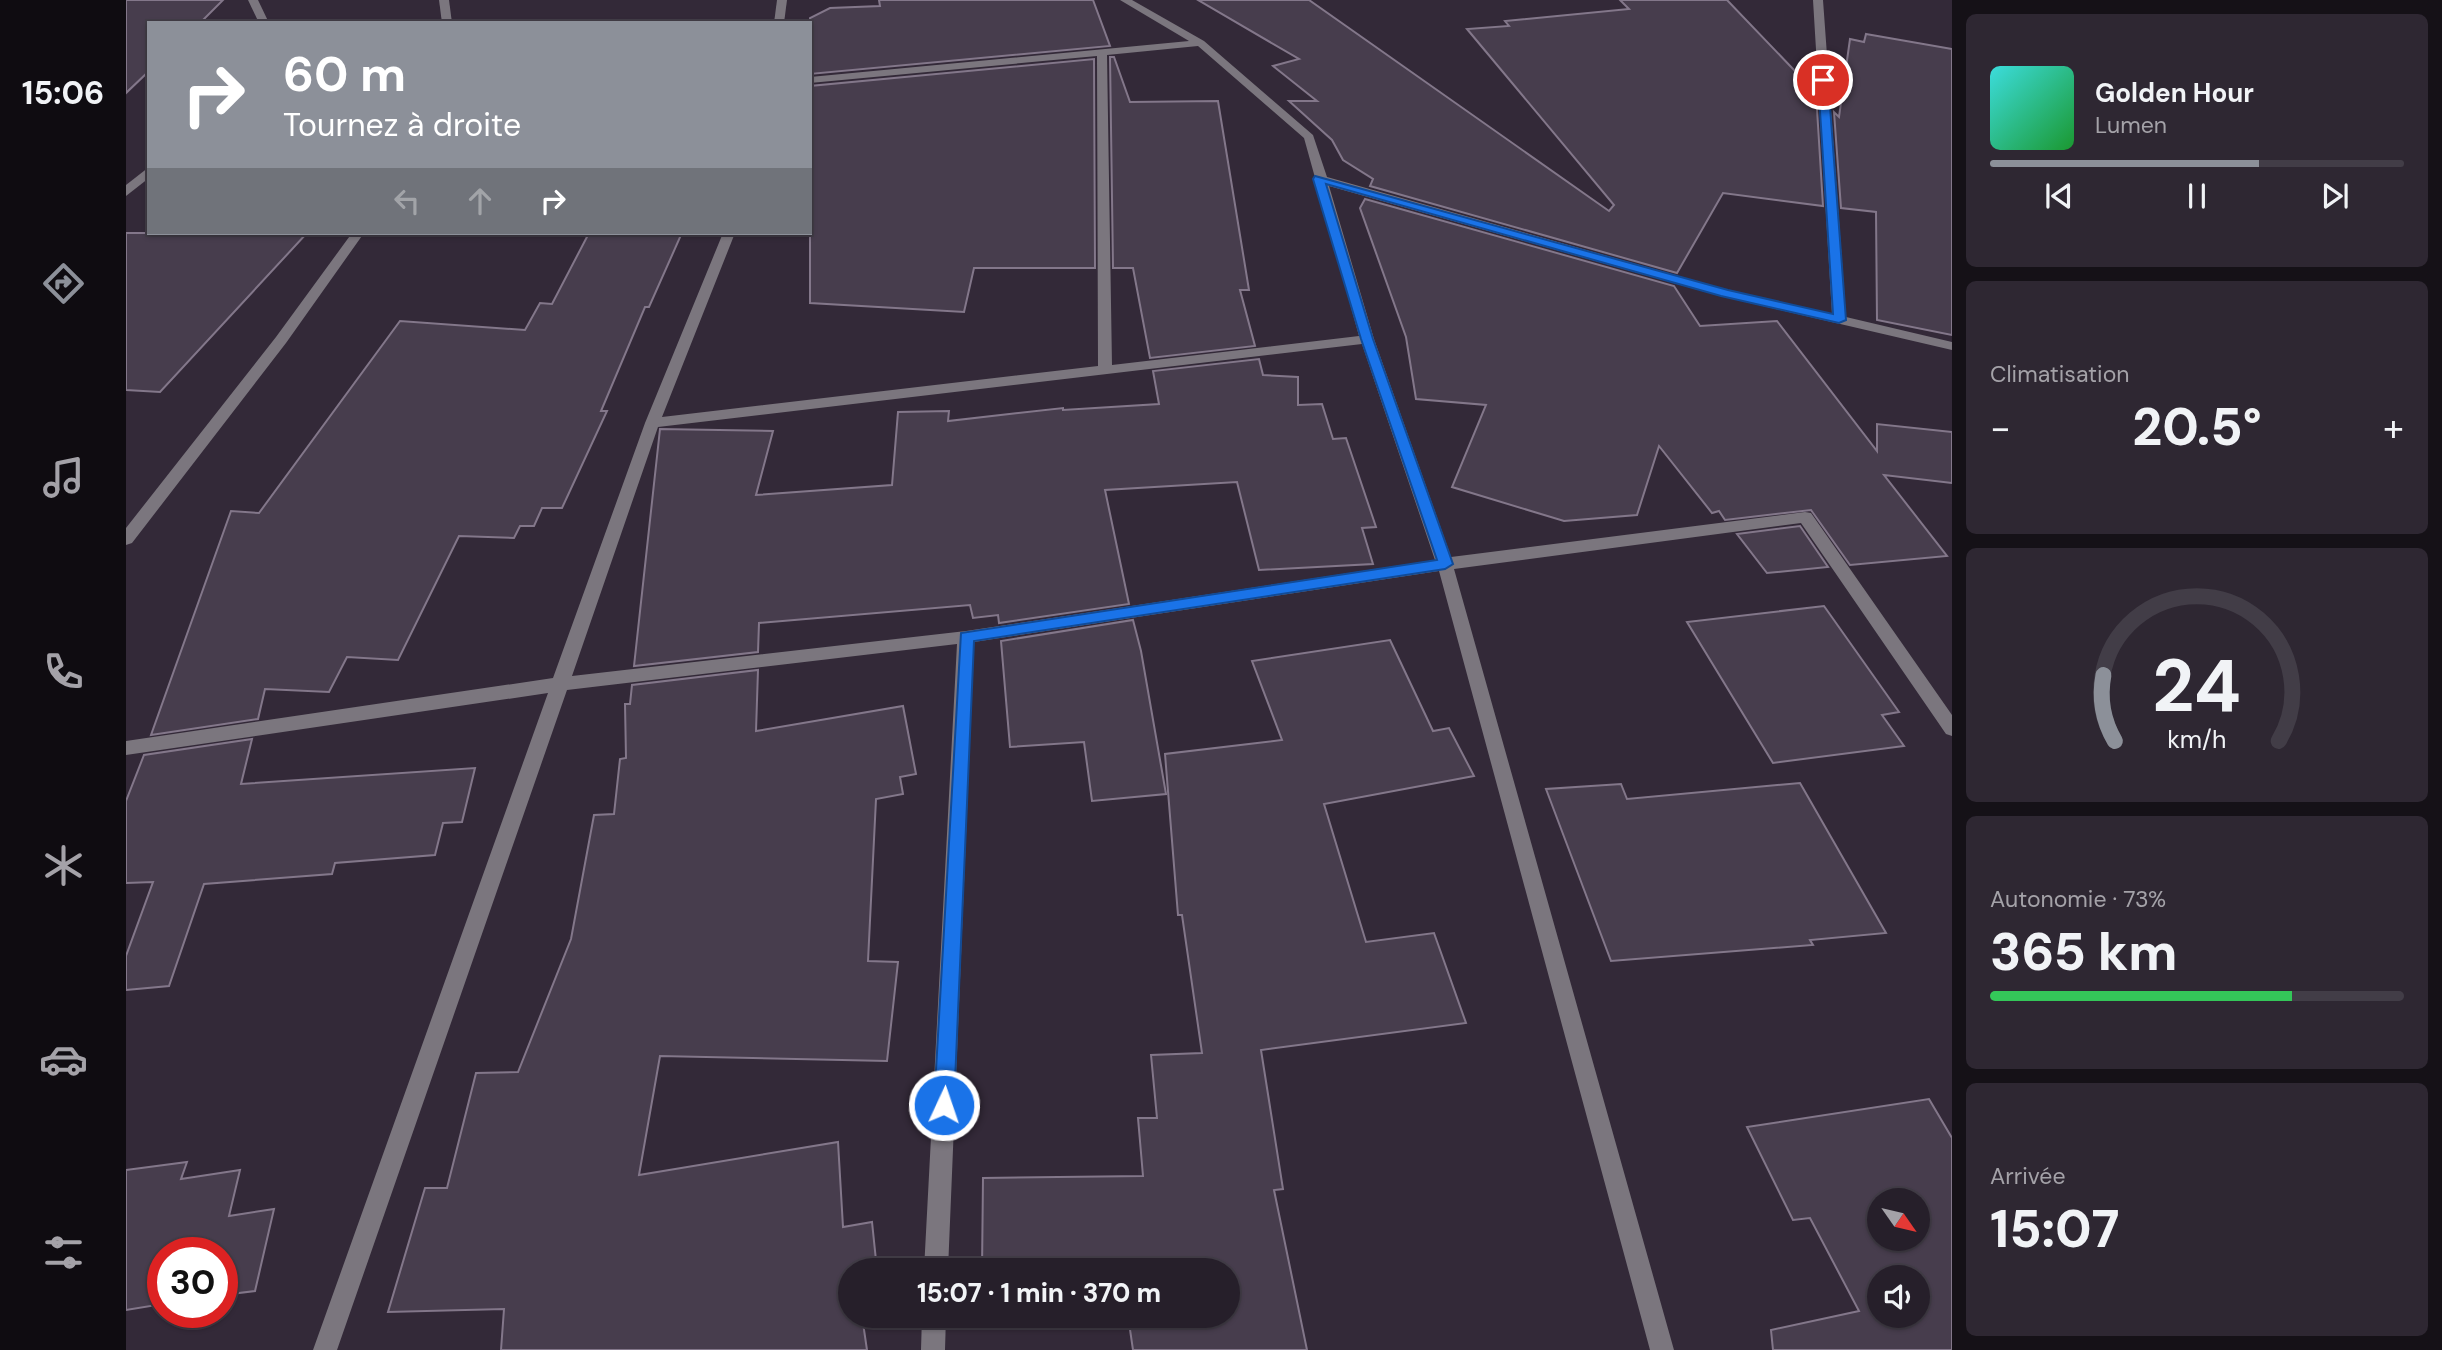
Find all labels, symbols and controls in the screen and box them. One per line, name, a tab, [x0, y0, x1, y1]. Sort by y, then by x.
text: 60 m	[283, 42, 406, 106]
icon: right	[168, 49, 259, 140]
pin	[1793, 50, 1853, 110]
icon: arrive	[1804, 61, 1842, 99]
text: 15:06	[22, 72, 104, 114]
text: Golden Hour	[2095, 76, 2254, 110]
text: Tournez à droite	[283, 104, 521, 146]
text: Lumen	[2095, 110, 2167, 140]
icon: previous	[2040, 177, 2078, 215]
icon: pause	[2178, 177, 2216, 215]
icon: next	[2316, 177, 2354, 215]
icon: left	[388, 182, 426, 220]
icon: ahead	[461, 182, 499, 220]
icon: right	[534, 182, 572, 220]
icon: directions	[39, 259, 88, 308]
text: Climatisation	[1990, 359, 2129, 389]
text: 20.5°	[2132, 393, 2262, 461]
text: −	[1990, 403, 2011, 453]
text: +	[2383, 403, 2404, 453]
icon: music	[39, 453, 88, 502]
text: 24	[2153, 639, 2241, 734]
icon: phone	[39, 647, 88, 696]
text: km/h	[2167, 723, 2227, 756]
icon: climate	[39, 841, 88, 890]
text: Autonomie · 73%	[1990, 884, 2166, 914]
text: 365 km	[1990, 918, 2178, 986]
icon: car	[39, 1035, 88, 1084]
position arrow	[907, 1068, 981, 1142]
text: Arrivée	[1990, 1161, 2066, 1191]
north arrow	[1867, 1188, 1930, 1251]
map controls	[1867, 1188, 1930, 1328]
text: 15:07	[1990, 1195, 2119, 1263]
icon: filters	[39, 1228, 88, 1277]
speed limit sign: 30	[147, 1237, 238, 1328]
button: sound	[1867, 1265, 1930, 1328]
text: 15:07 · 1 min · 370 m	[917, 1276, 1161, 1310]

